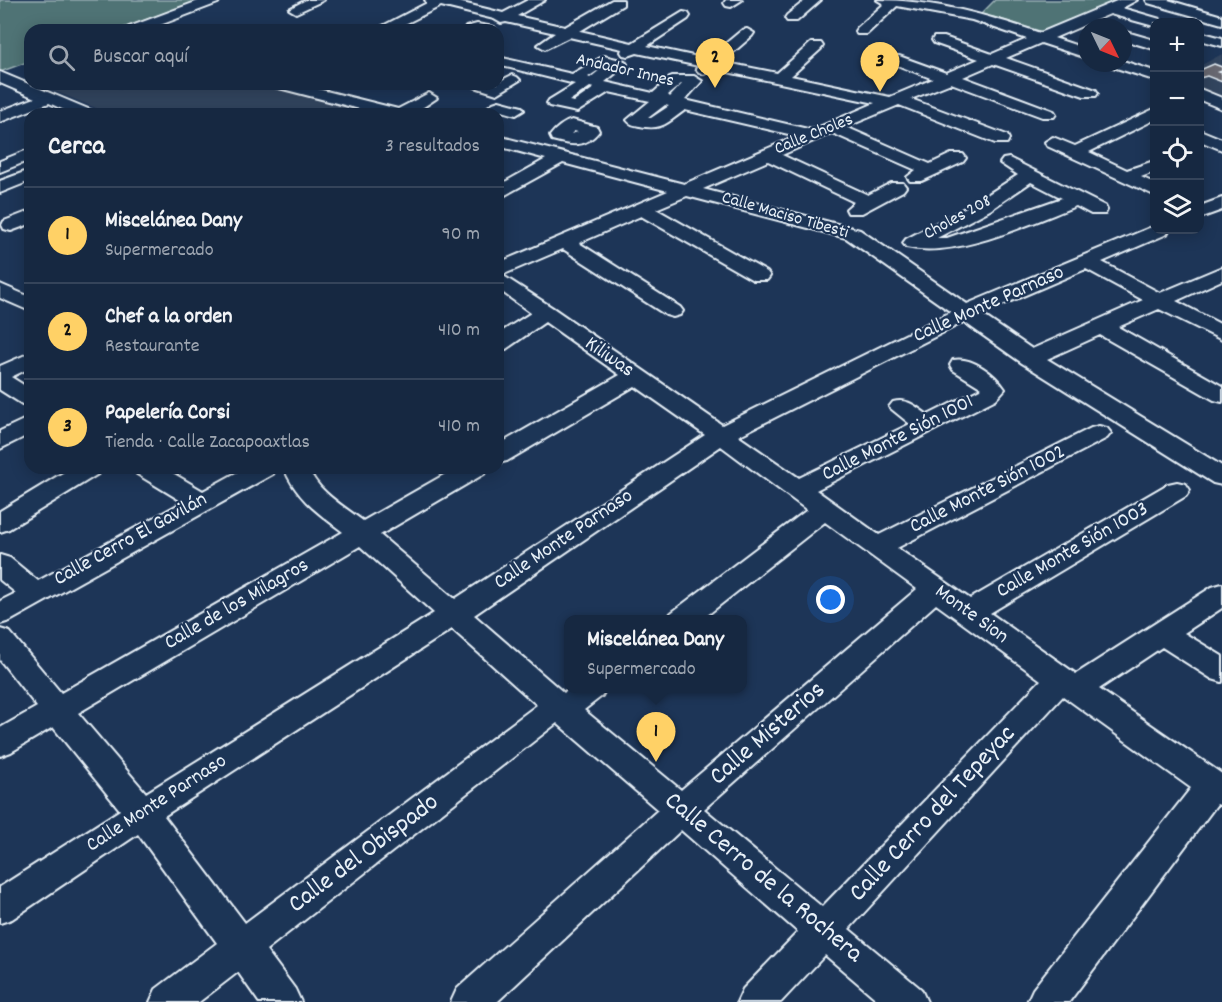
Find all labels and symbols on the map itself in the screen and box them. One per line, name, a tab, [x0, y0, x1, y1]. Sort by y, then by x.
north arrow	[1078, 18, 1132, 72]
pin: 2	[696, 38, 734, 88]
pin: 3	[860, 42, 900, 92]
street label: Andador Innes	[573, 48, 677, 94]
street label: Calle Choles	[771, 108, 857, 162]
street label: Calle Maciso Tibesti	[719, 186, 851, 246]
street label: Choles 208	[920, 189, 996, 247]
street label: Calle Monte Parnaso	[909, 258, 1069, 352]
street label: Kiliwas	[578, 330, 640, 386]
street label: Calle Monte Sión 1001	[817, 388, 979, 490]
street label: Calle Monte Sión 1002	[905, 438, 1071, 542]
street label: Calle Monte Parnaso	[488, 482, 640, 598]
street label: Calle Cerro El Gavilán	[49, 485, 213, 595]
street label: Calle Monte Sión 1003	[991, 495, 1155, 607]
street label: Calle de los Milagros	[159, 551, 315, 659]
street label: Monte Sion	[928, 578, 1014, 652]
your location	[816, 585, 845, 614]
street label: Calle Misterios	[702, 673, 834, 795]
pin: 1	[636, 712, 676, 762]
street label: Calle Cerro del Tepeyac	[841, 717, 1025, 911]
street label: Calle Monte Parnaso	[81, 747, 233, 861]
street label: Calle Cerro de la Rochera	[655, 784, 871, 973]
street label: Calle del Obispado	[281, 785, 447, 923]

